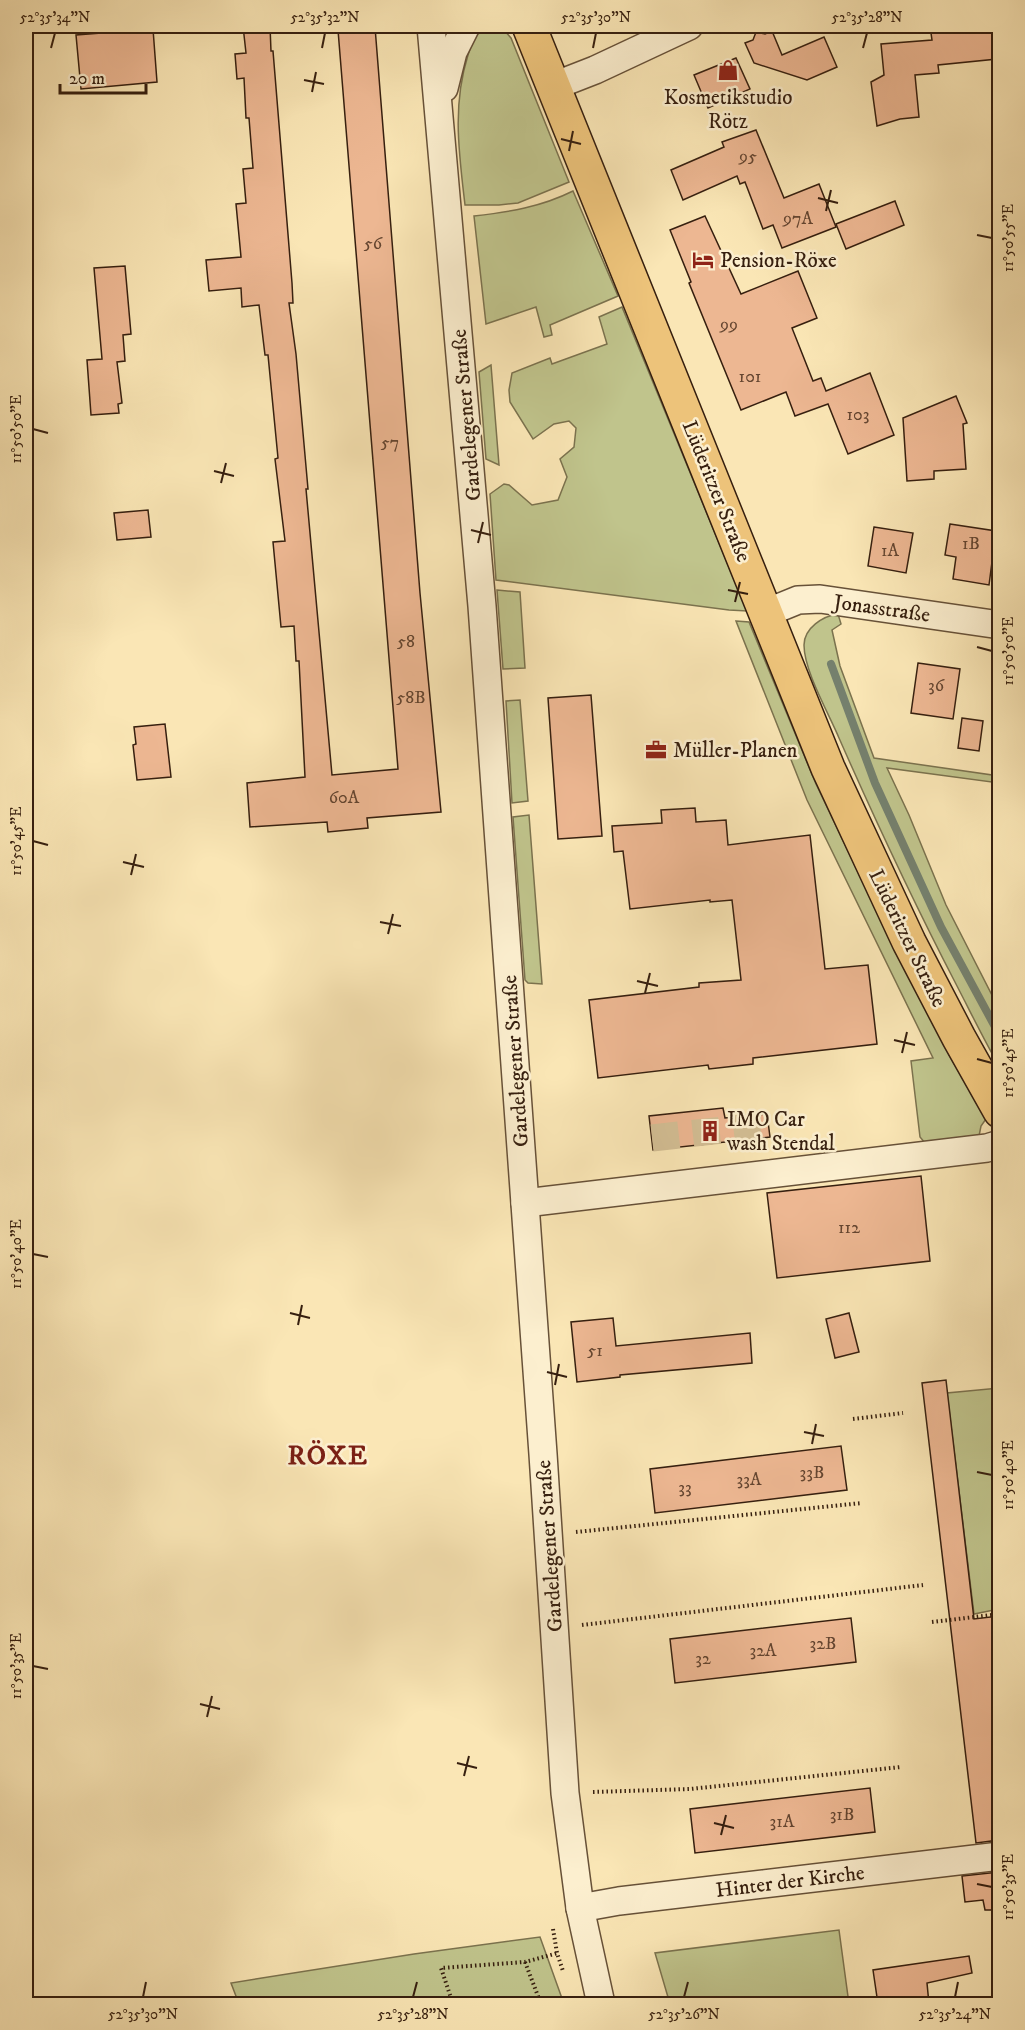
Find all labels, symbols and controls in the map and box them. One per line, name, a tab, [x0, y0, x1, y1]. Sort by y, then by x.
text: 52°35'34"N	[20, 8, 90, 27]
text: 52°35'32"N	[290, 8, 360, 27]
text: 52°35'30"N	[561, 8, 631, 27]
text: 52°35'28"N	[831, 8, 903, 27]
scale bar	[60, 57, 146, 95]
shop icon: Kosmetikstudio Rötz	[716, 58, 740, 82]
text: 20 m	[69, 68, 105, 90]
place label: Kosmetikstudio Rötz	[664, 85, 792, 135]
house number: 95	[738, 146, 757, 168]
text: 11°50'55"E	[999, 204, 1018, 272]
house number: 97A	[782, 208, 813, 230]
house number: 56	[364, 233, 383, 255]
hotel icon: Pension-Röxe	[691, 248, 715, 272]
place label: Pension-Röxe	[720, 248, 837, 274]
house number: 99	[719, 314, 738, 336]
street label: Gardelegener Straße	[447, 328, 487, 502]
house number: 101	[739, 366, 761, 388]
text: 11°50'50"E	[7, 394, 26, 463]
house number: 103	[847, 404, 869, 426]
street label: Lüderitzer Straße	[676, 417, 756, 566]
house number: 57	[381, 432, 399, 454]
house number: 1B	[962, 533, 980, 555]
house number: 1A	[881, 540, 900, 562]
street label: Jonasstraße	[830, 589, 932, 629]
text: 11°50'50"E	[999, 616, 1018, 685]
house number: 58	[397, 631, 415, 653]
house number: 36	[928, 675, 945, 697]
house number: 58B	[396, 687, 426, 709]
office icon: Müller-Planen	[644, 738, 668, 762]
place label: Müller-Planen	[673, 738, 798, 764]
house number: 60A	[329, 787, 360, 809]
text: 11°50'45"E	[7, 806, 26, 876]
street label: Lüderitzer Straße	[862, 865, 952, 1012]
street label: Gardelegener Straße	[497, 974, 535, 1148]
text: 11°50'45"E	[999, 1028, 1018, 1098]
place label: IMO Car wash Stendal	[726, 1107, 836, 1157]
building icon: IMO Car wash Stendal	[698, 1119, 722, 1143]
house number: 112	[838, 1217, 860, 1239]
text: 11°50'40"E	[7, 1219, 26, 1289]
house number: 51	[587, 1340, 603, 1362]
district label: RÖXE	[287, 1439, 369, 1473]
text: 11°50'40"E	[999, 1440, 1018, 1510]
street label: Gardelegener Straße	[531, 1459, 569, 1633]
house number: 33B	[800, 1462, 824, 1484]
house number: 33A	[737, 1469, 762, 1491]
house number: 33	[678, 1477, 692, 1499]
text: 11°50'35"E	[7, 1632, 26, 1699]
house number: 32B	[810, 1633, 836, 1655]
house number: 32A	[749, 1640, 777, 1662]
house number: 32	[695, 1648, 711, 1670]
house number: 31B	[830, 1804, 854, 1826]
house number: 31A	[770, 1811, 795, 1833]
text: 11°50'35"E	[999, 1853, 1018, 1920]
street label: Hinter der Kirche	[714, 1860, 866, 1904]
text: 52°35'30"N	[108, 2005, 178, 2024]
text: 52°35'28"N	[377, 2005, 449, 2024]
text: 52°35'26"N	[648, 2005, 720, 2024]
text: 52°35'24"N	[919, 2005, 991, 2024]

